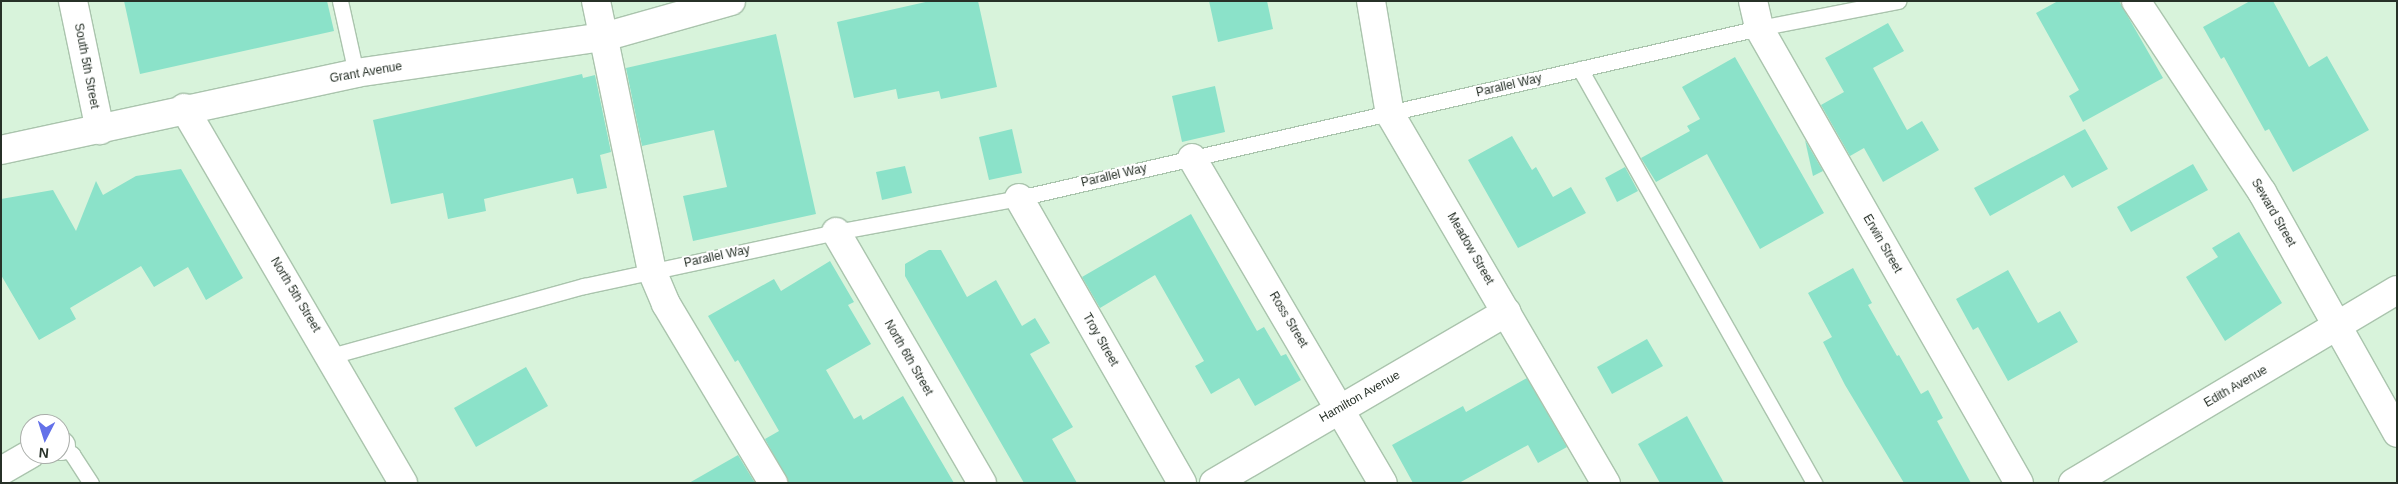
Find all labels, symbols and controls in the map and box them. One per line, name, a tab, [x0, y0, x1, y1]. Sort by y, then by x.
street label: South 5th Street	[71, 22, 101, 110]
street label: Grant Avenue	[328, 59, 404, 87]
street label: Parallel Way	[1475, 71, 1543, 101]
street label: Parallel Way	[1080, 161, 1148, 191]
street label: Seward Street	[2248, 176, 2298, 250]
street label: Meadow Street	[1444, 210, 1496, 288]
street label: Erwin Street	[1859, 212, 1905, 276]
street label: Parallel Way	[683, 243, 751, 271]
street label: North 5th Street	[267, 255, 323, 335]
street label: Ross Street	[1266, 289, 1310, 351]
street label: Troy Street	[1079, 311, 1121, 369]
street label: North 6th Street	[881, 318, 935, 398]
street label: Edith Avenue	[2202, 363, 2270, 411]
street label: Hamilton Avenue	[1317, 368, 1403, 426]
north arrow	[20, 414, 70, 464]
text: N	[38, 445, 50, 461]

